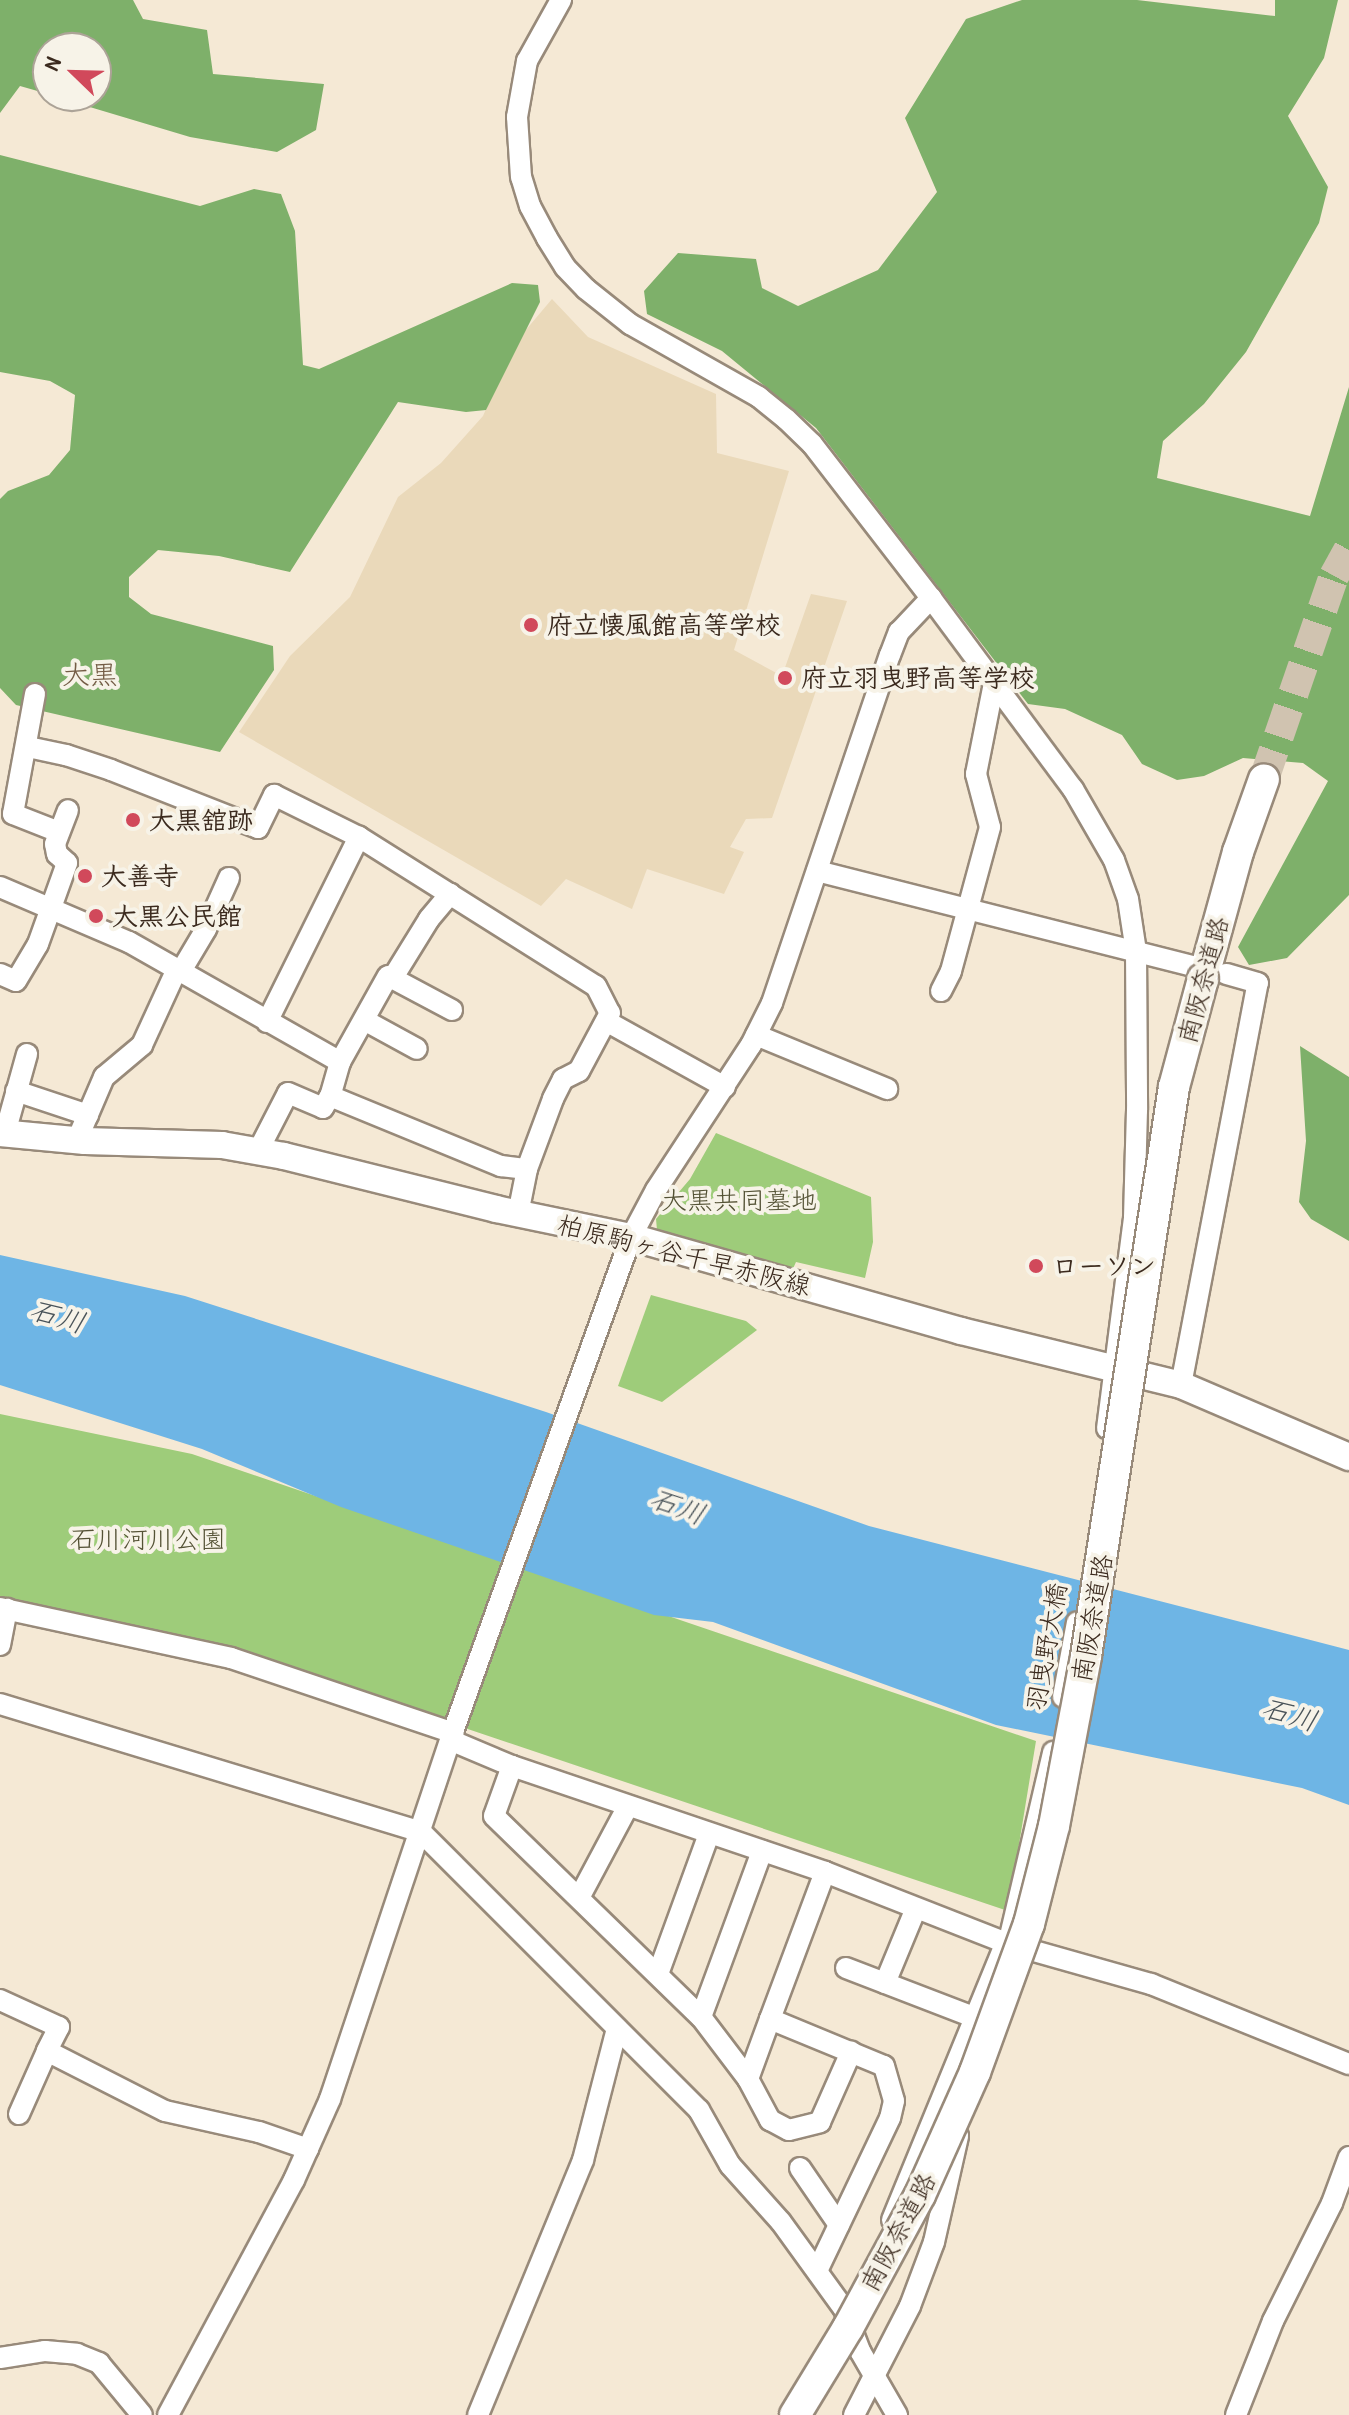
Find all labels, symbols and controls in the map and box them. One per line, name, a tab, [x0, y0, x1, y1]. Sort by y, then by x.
north arrow	[32, 32, 112, 112]
text: N	[36, 52, 68, 75]
place label: 府立懐風館高等学校	[547, 609, 781, 641]
marker: 府立懐風館高等学校	[522, 616, 540, 634]
district label: 大黒	[62, 657, 118, 691]
place label: 府立羽曳野高等学校	[801, 662, 1035, 694]
marker: 府立羽曳野高等学校	[776, 669, 794, 687]
place label: 大黒舘跡	[149, 804, 253, 836]
marker: 大黒舘跡	[124, 811, 142, 829]
place label: 大善寺	[101, 860, 179, 892]
marker: 大善寺	[76, 867, 94, 885]
place label: 大黒公民館	[112, 900, 242, 932]
marker: 大黒公民館	[87, 907, 105, 925]
street label: 南阪奈道路	[1171, 913, 1235, 1047]
park label: 大黒共同墓地	[661, 1184, 817, 1216]
street label: 柏原駒ヶ谷千早赤阪線	[554, 1208, 814, 1302]
place label: ローソン	[1052, 1250, 1156, 1282]
marker: ローソン	[1027, 1257, 1045, 1275]
water label: 石川	[26, 1292, 90, 1340]
water label: 石川	[646, 1481, 710, 1531]
park label: 石川河川公園	[70, 1523, 226, 1555]
street label: 南阪奈道路	[1065, 1551, 1119, 1685]
street label: 羽曳野大橋	[1019, 1580, 1073, 1714]
water label: 石川	[1258, 1690, 1322, 1738]
street label: 南阪奈道路	[854, 2167, 942, 2297]

